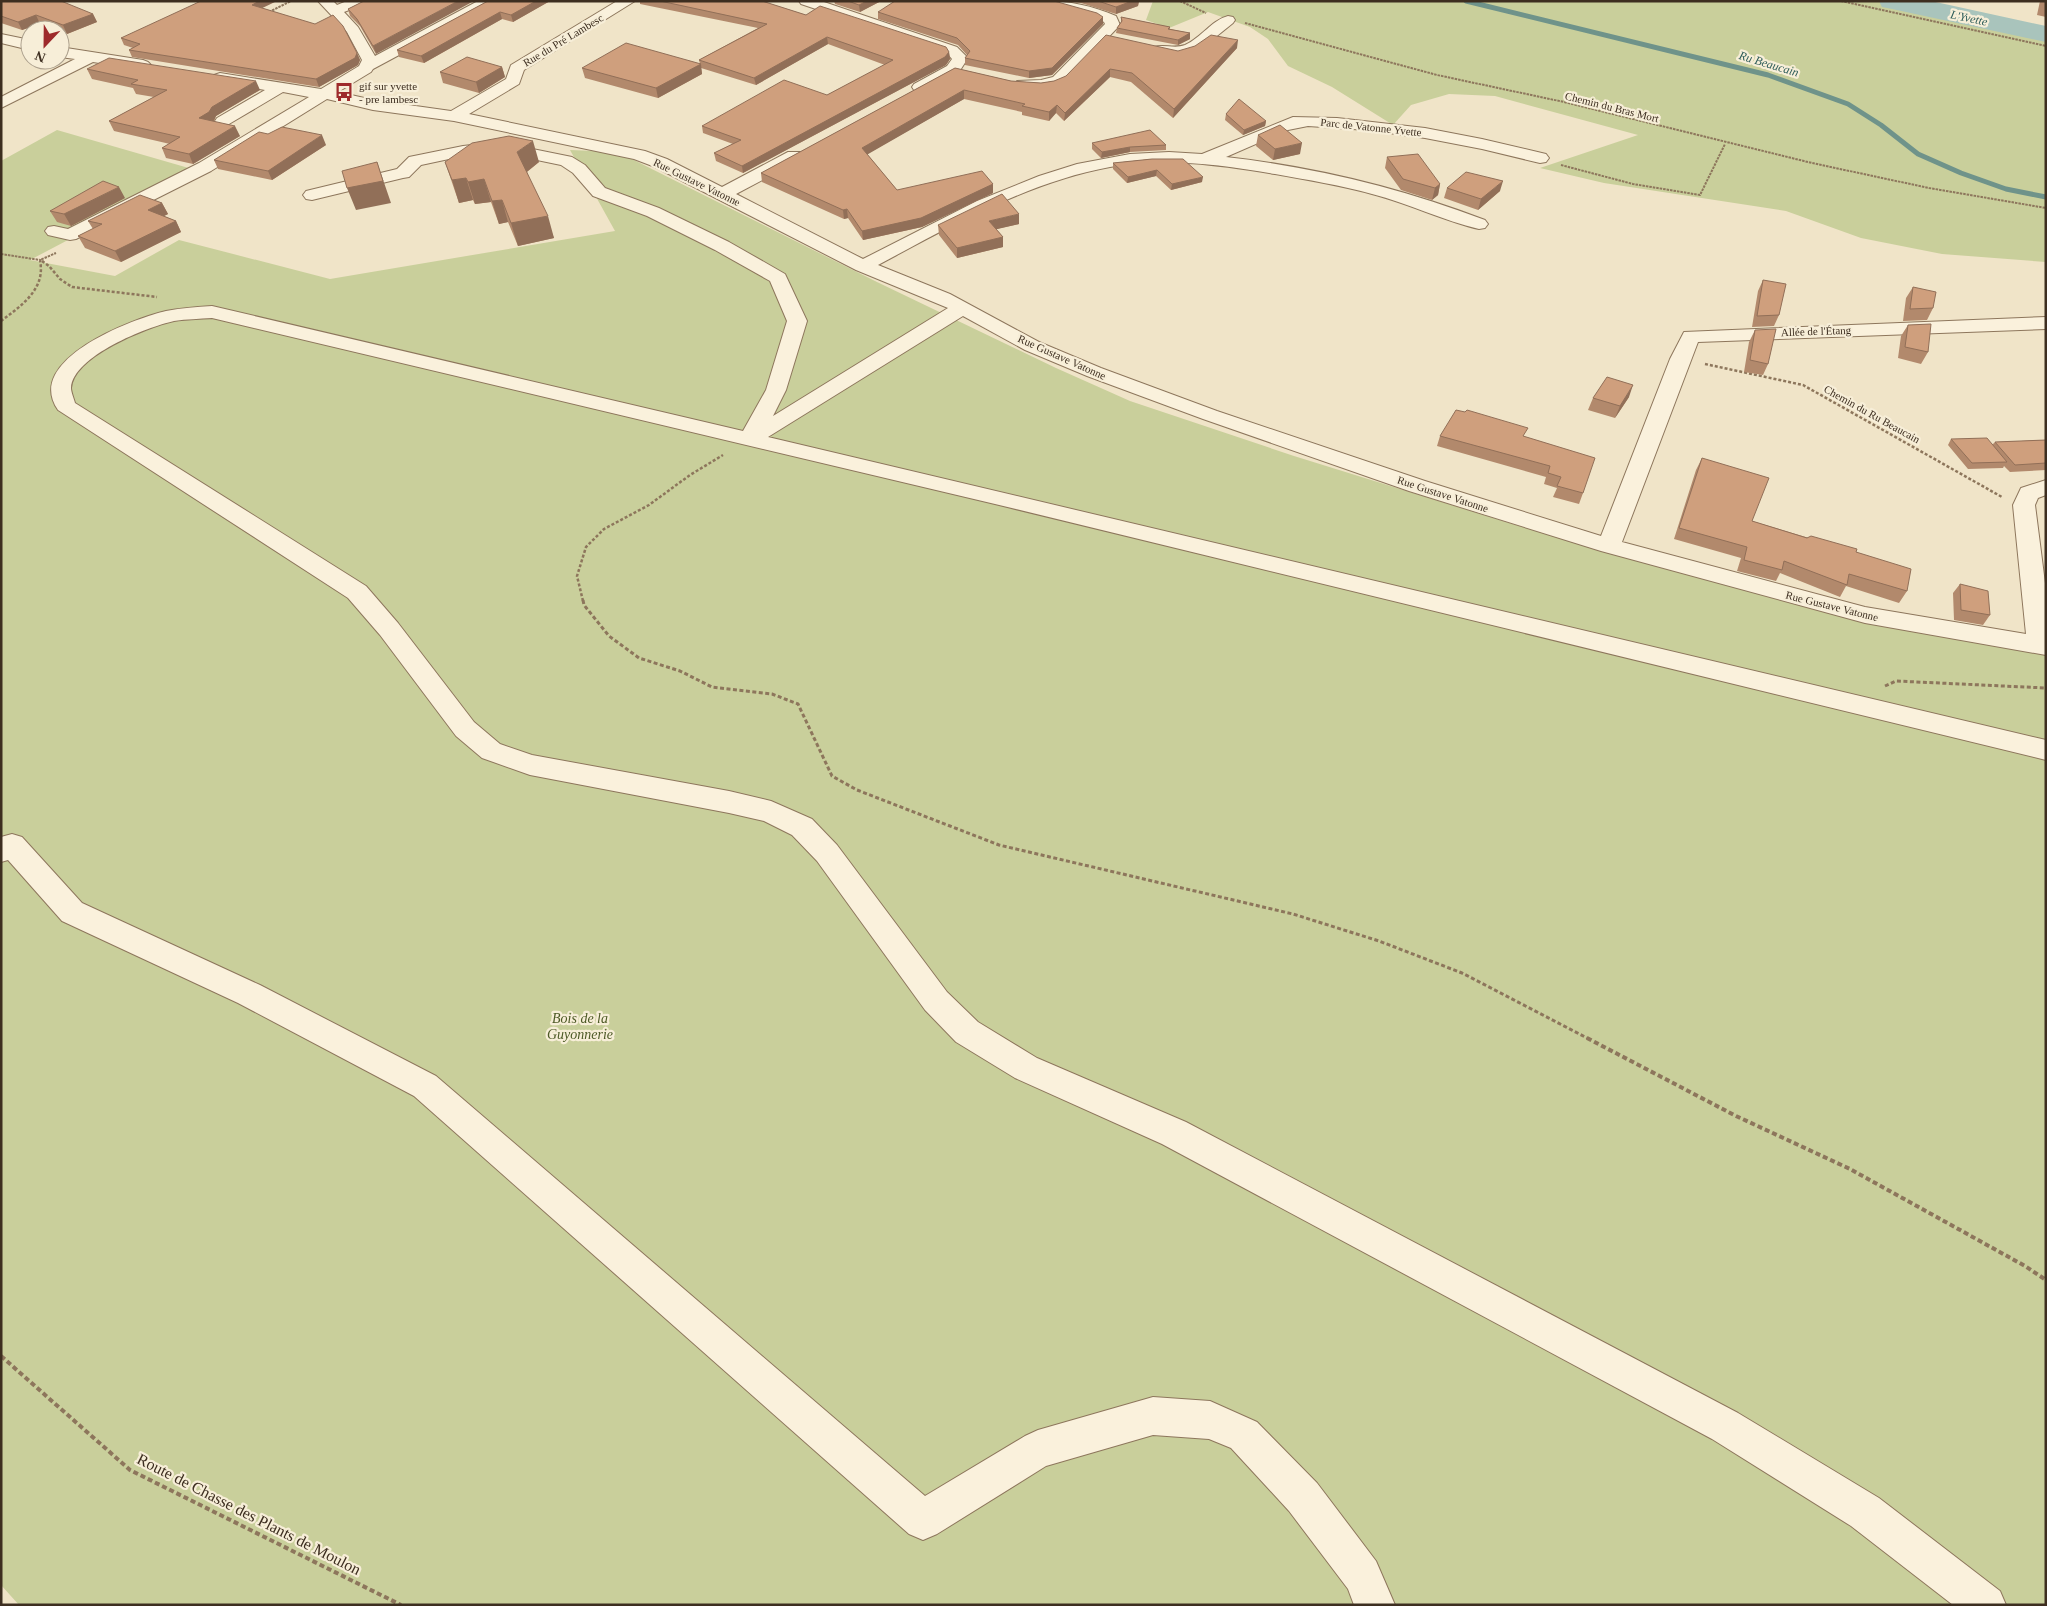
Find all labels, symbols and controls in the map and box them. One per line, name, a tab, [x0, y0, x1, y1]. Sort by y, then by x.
water label: L'Yvette	[1948, 7, 1989, 29]
street label: Rue du Pré Lambesc	[521, 11, 605, 69]
north arrow	[20, 20, 70, 70]
text: N	[33, 48, 48, 65]
water label: Ru Beaucain	[1737, 48, 1801, 80]
place label: gif sur yvette - pre lambesc	[359, 80, 418, 105]
bus stop icon: gif sur yvette - pre lambesc	[333, 81, 355, 103]
street label: Chemin du Bras Mort	[1564, 90, 1660, 124]
street label: Parc de Vatonne Yvette	[1320, 116, 1422, 138]
street label: Rue Gustave Vatonne	[652, 156, 742, 208]
street label: Allée de l'Étang	[1781, 324, 1852, 338]
street label: Rue Gustave Vatonne	[1016, 332, 1108, 382]
street label: Chemin du Ru Beaucain	[1822, 383, 1923, 446]
street label: Rue Gustave Vatonne	[1396, 474, 1490, 514]
street label: Rue Gustave Vatonne	[1784, 589, 1880, 623]
park label: Bois de la Guyonnerie	[547, 1011, 613, 1042]
street label: Route de Chasse des Plants de Moulon	[134, 1450, 364, 1578]

